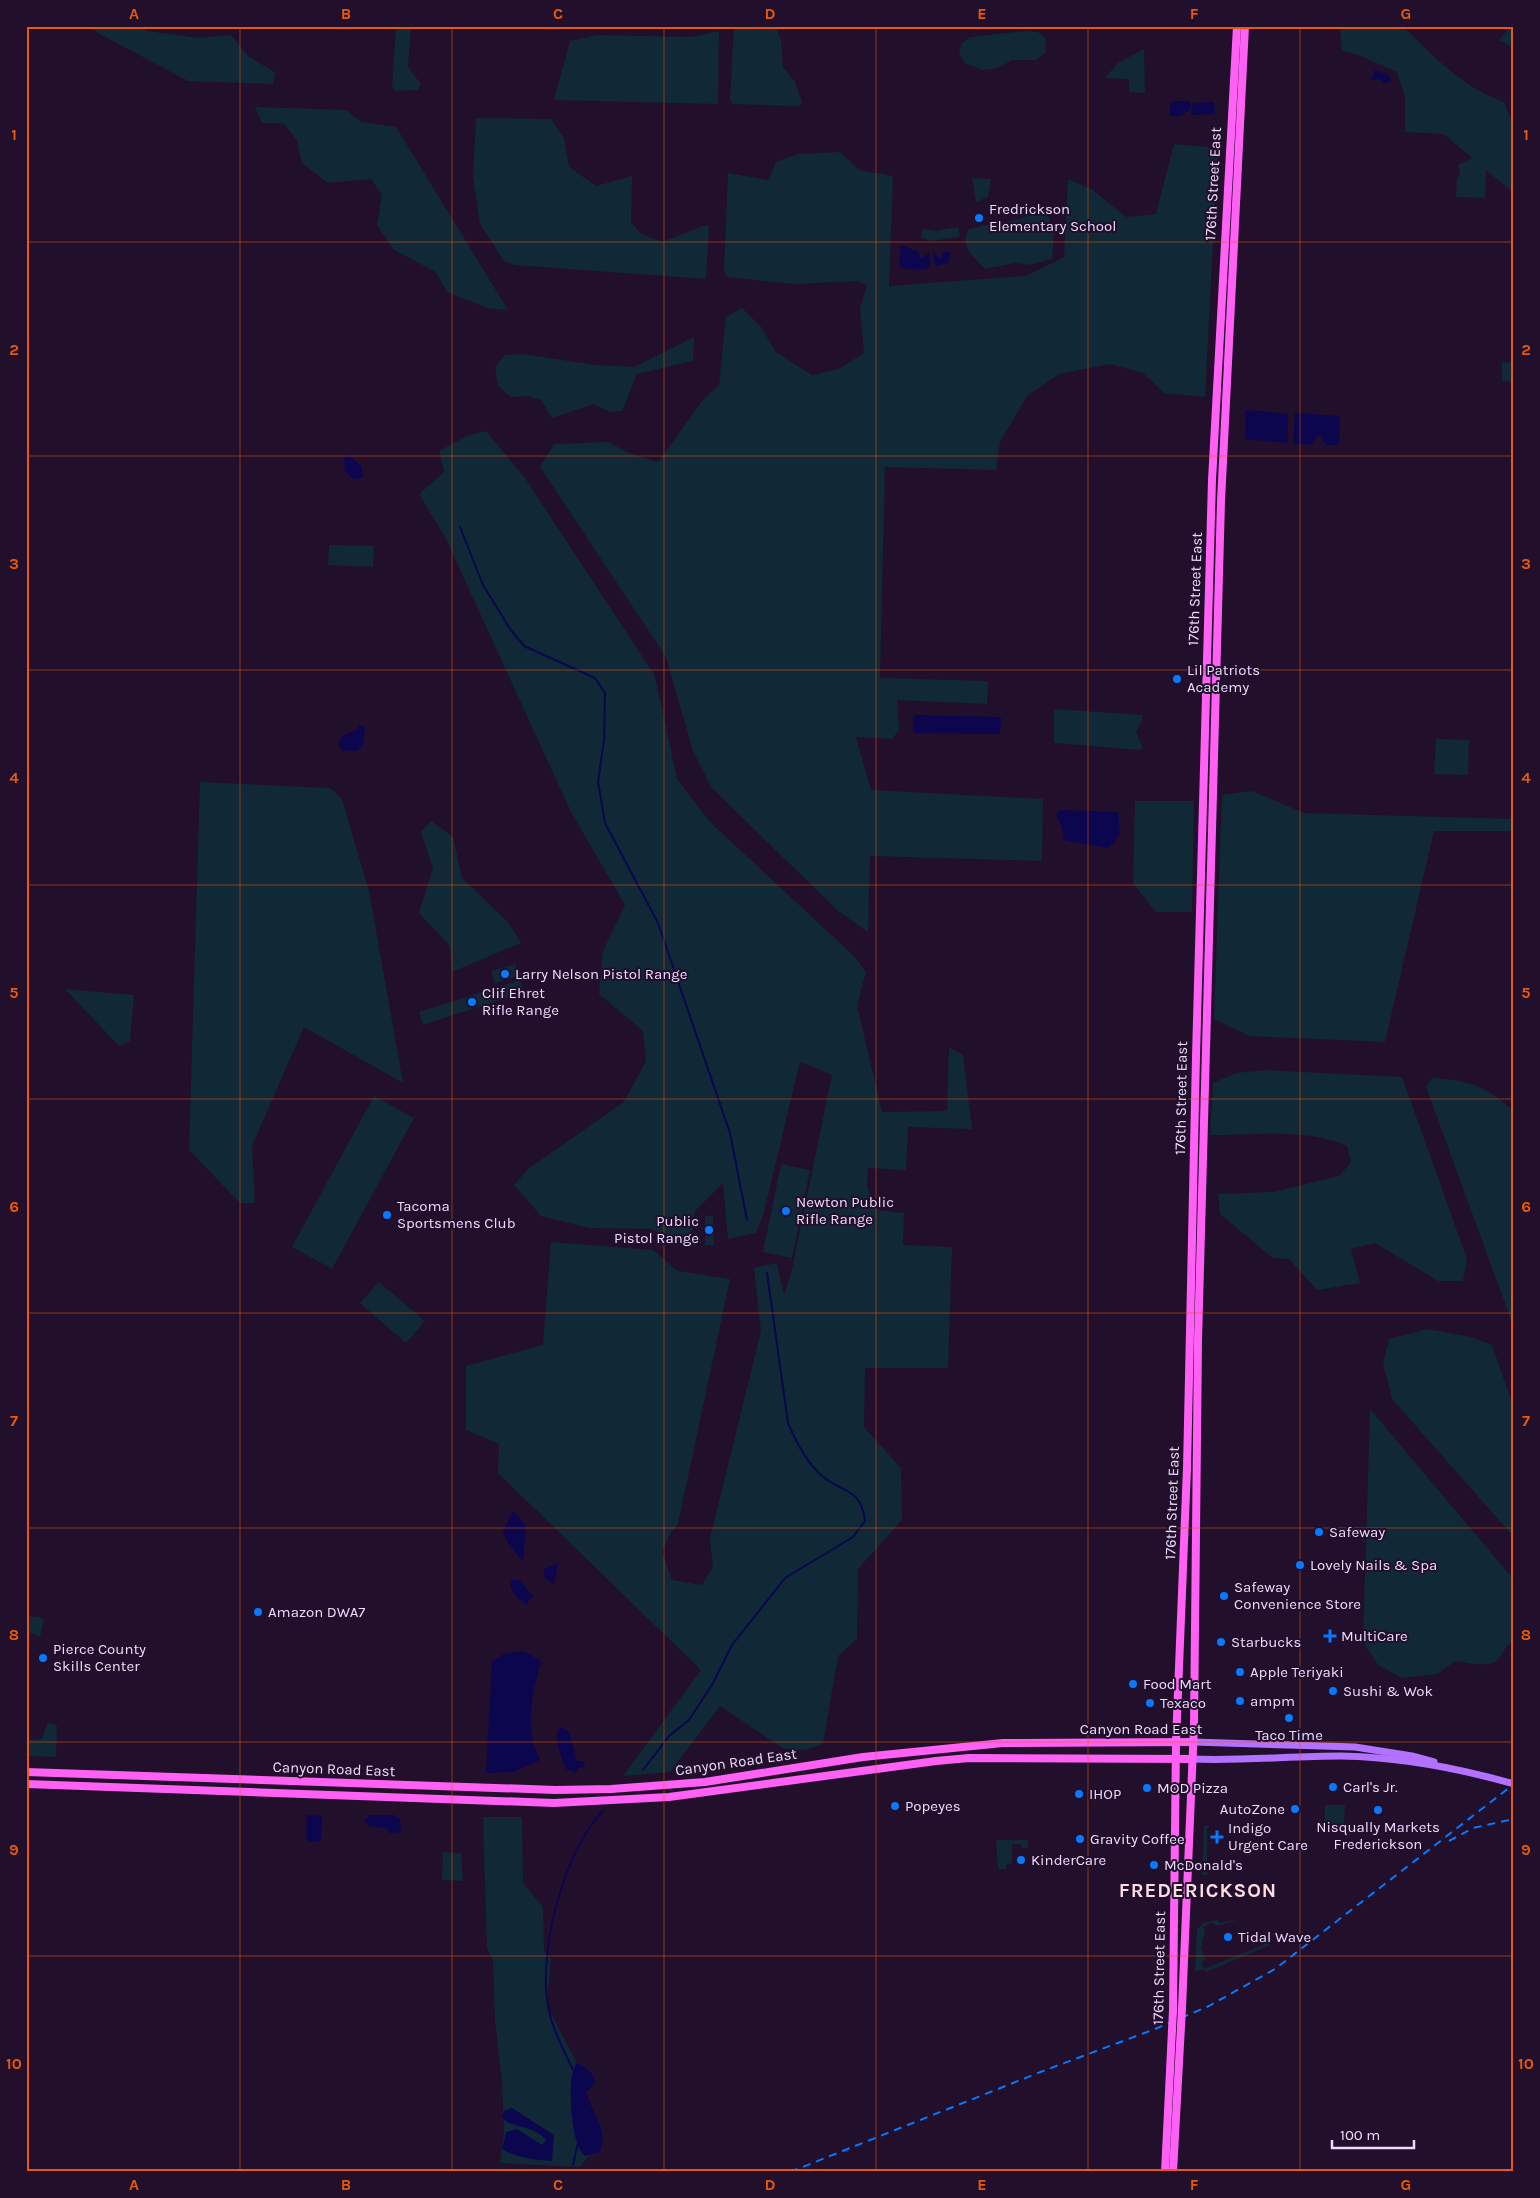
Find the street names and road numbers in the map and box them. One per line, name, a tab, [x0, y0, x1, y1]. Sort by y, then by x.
street label: 176th Street East	[1201, 126, 1225, 241]
street label: 176th Street East	[1184, 531, 1206, 646]
street label: 176th Street East	[1171, 1041, 1191, 1155]
street label: 176th Street East	[1161, 1445, 1183, 1560]
street label: Canyon Road East	[1080, 1720, 1203, 1738]
street label: Canyon Road East	[674, 1745, 798, 1779]
street label: Canyon Road East	[272, 1758, 396, 1780]
street label: 176th Street East	[1149, 1911, 1169, 2025]

